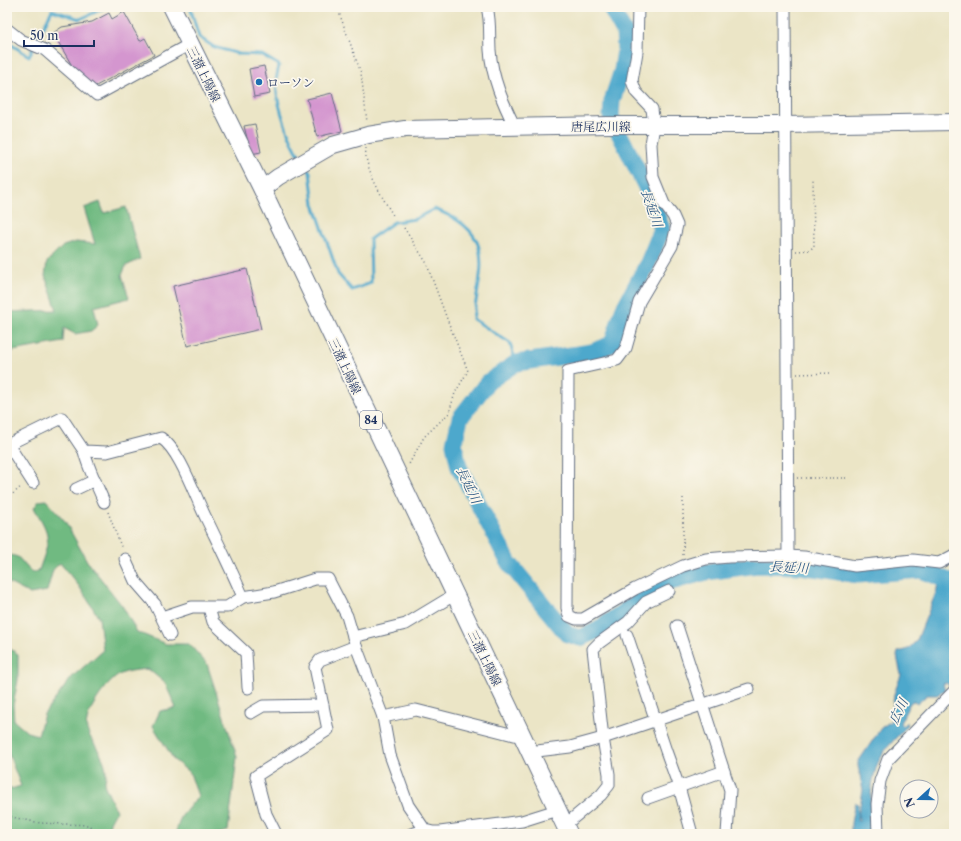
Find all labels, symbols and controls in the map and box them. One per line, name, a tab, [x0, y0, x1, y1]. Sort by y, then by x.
scale bar	[24, 22, 94, 48]
text: 50 m	[30, 28, 59, 43]
street label: 三潴上陽線	[184, 44, 224, 104]
place label: ローソン	[267, 75, 315, 90]
marker: ローソン	[254, 77, 264, 87]
street label: 唐尾広川線	[571, 119, 631, 134]
water label: 長延川	[638, 187, 667, 231]
street label: 三潴上陽線	[326, 336, 364, 396]
road number: 84	[360, 411, 382, 429]
water label: 長延川	[453, 464, 486, 508]
water label: 長延川	[769, 558, 811, 576]
street label: 三潴上陽線	[465, 628, 505, 688]
water label: 広川	[885, 694, 912, 726]
north arrow	[899, 779, 939, 819]
text: N	[901, 795, 918, 810]

